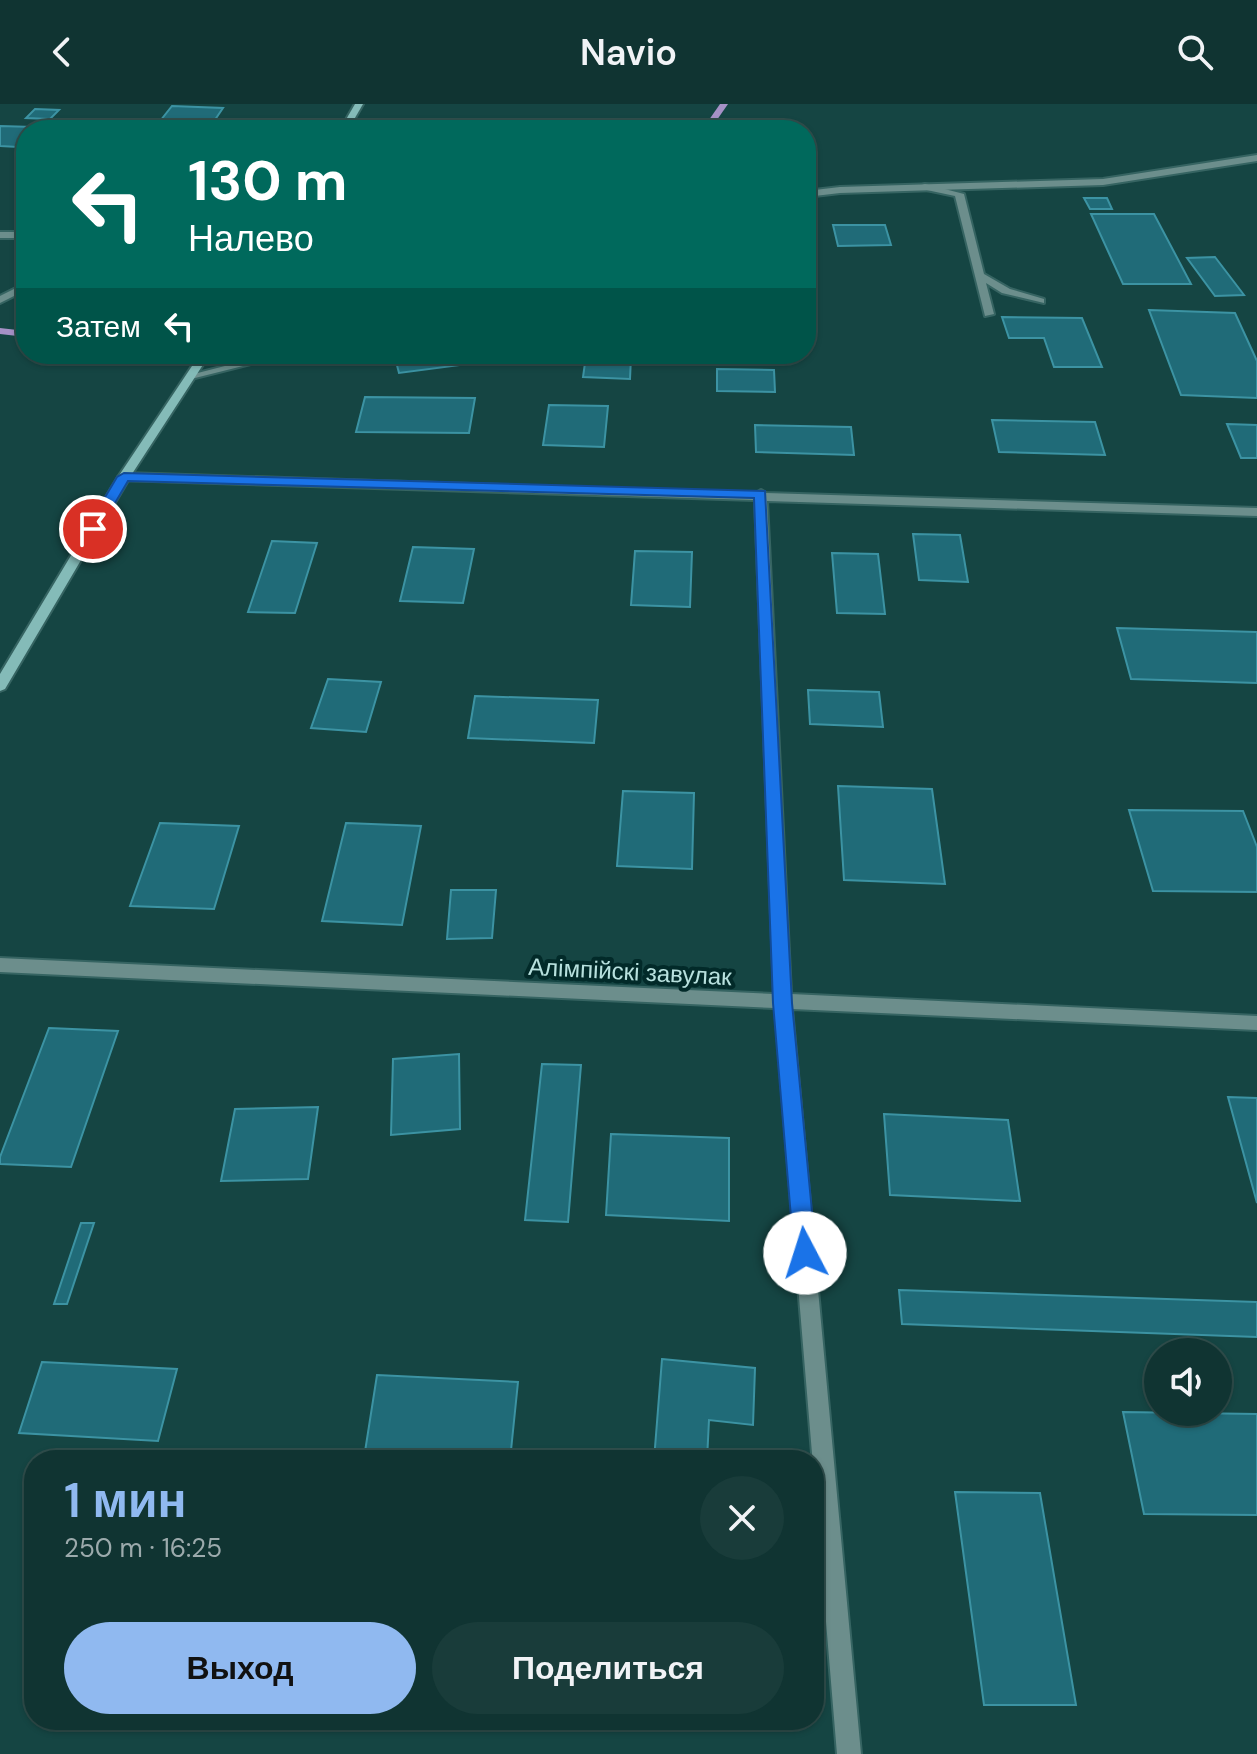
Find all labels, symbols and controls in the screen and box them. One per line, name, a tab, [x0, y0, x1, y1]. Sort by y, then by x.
text: Navio	[580, 29, 677, 76]
icon: back	[40, 30, 84, 74]
icon: search	[1173, 30, 1217, 74]
text: 130 m	[188, 144, 347, 217]
icon: left	[56, 152, 160, 256]
text: Налево	[188, 215, 314, 262]
icon: left	[157, 304, 201, 348]
text: Затем	[56, 307, 141, 346]
pin	[59, 495, 127, 563]
icon: arrive	[71, 507, 115, 551]
street label: Алімпійскі завулак	[528, 951, 733, 992]
position arrow	[763, 1211, 847, 1295]
map controls	[1144, 1338, 1232, 1426]
button: sound	[1144, 1338, 1232, 1426]
text: 1 мин	[64, 1469, 186, 1532]
button: close	[700, 1476, 784, 1560]
text: 250 m · 16:25	[64, 1531, 222, 1565]
button: Выход	[64, 1622, 416, 1714]
button: Поделиться	[432, 1622, 784, 1714]

